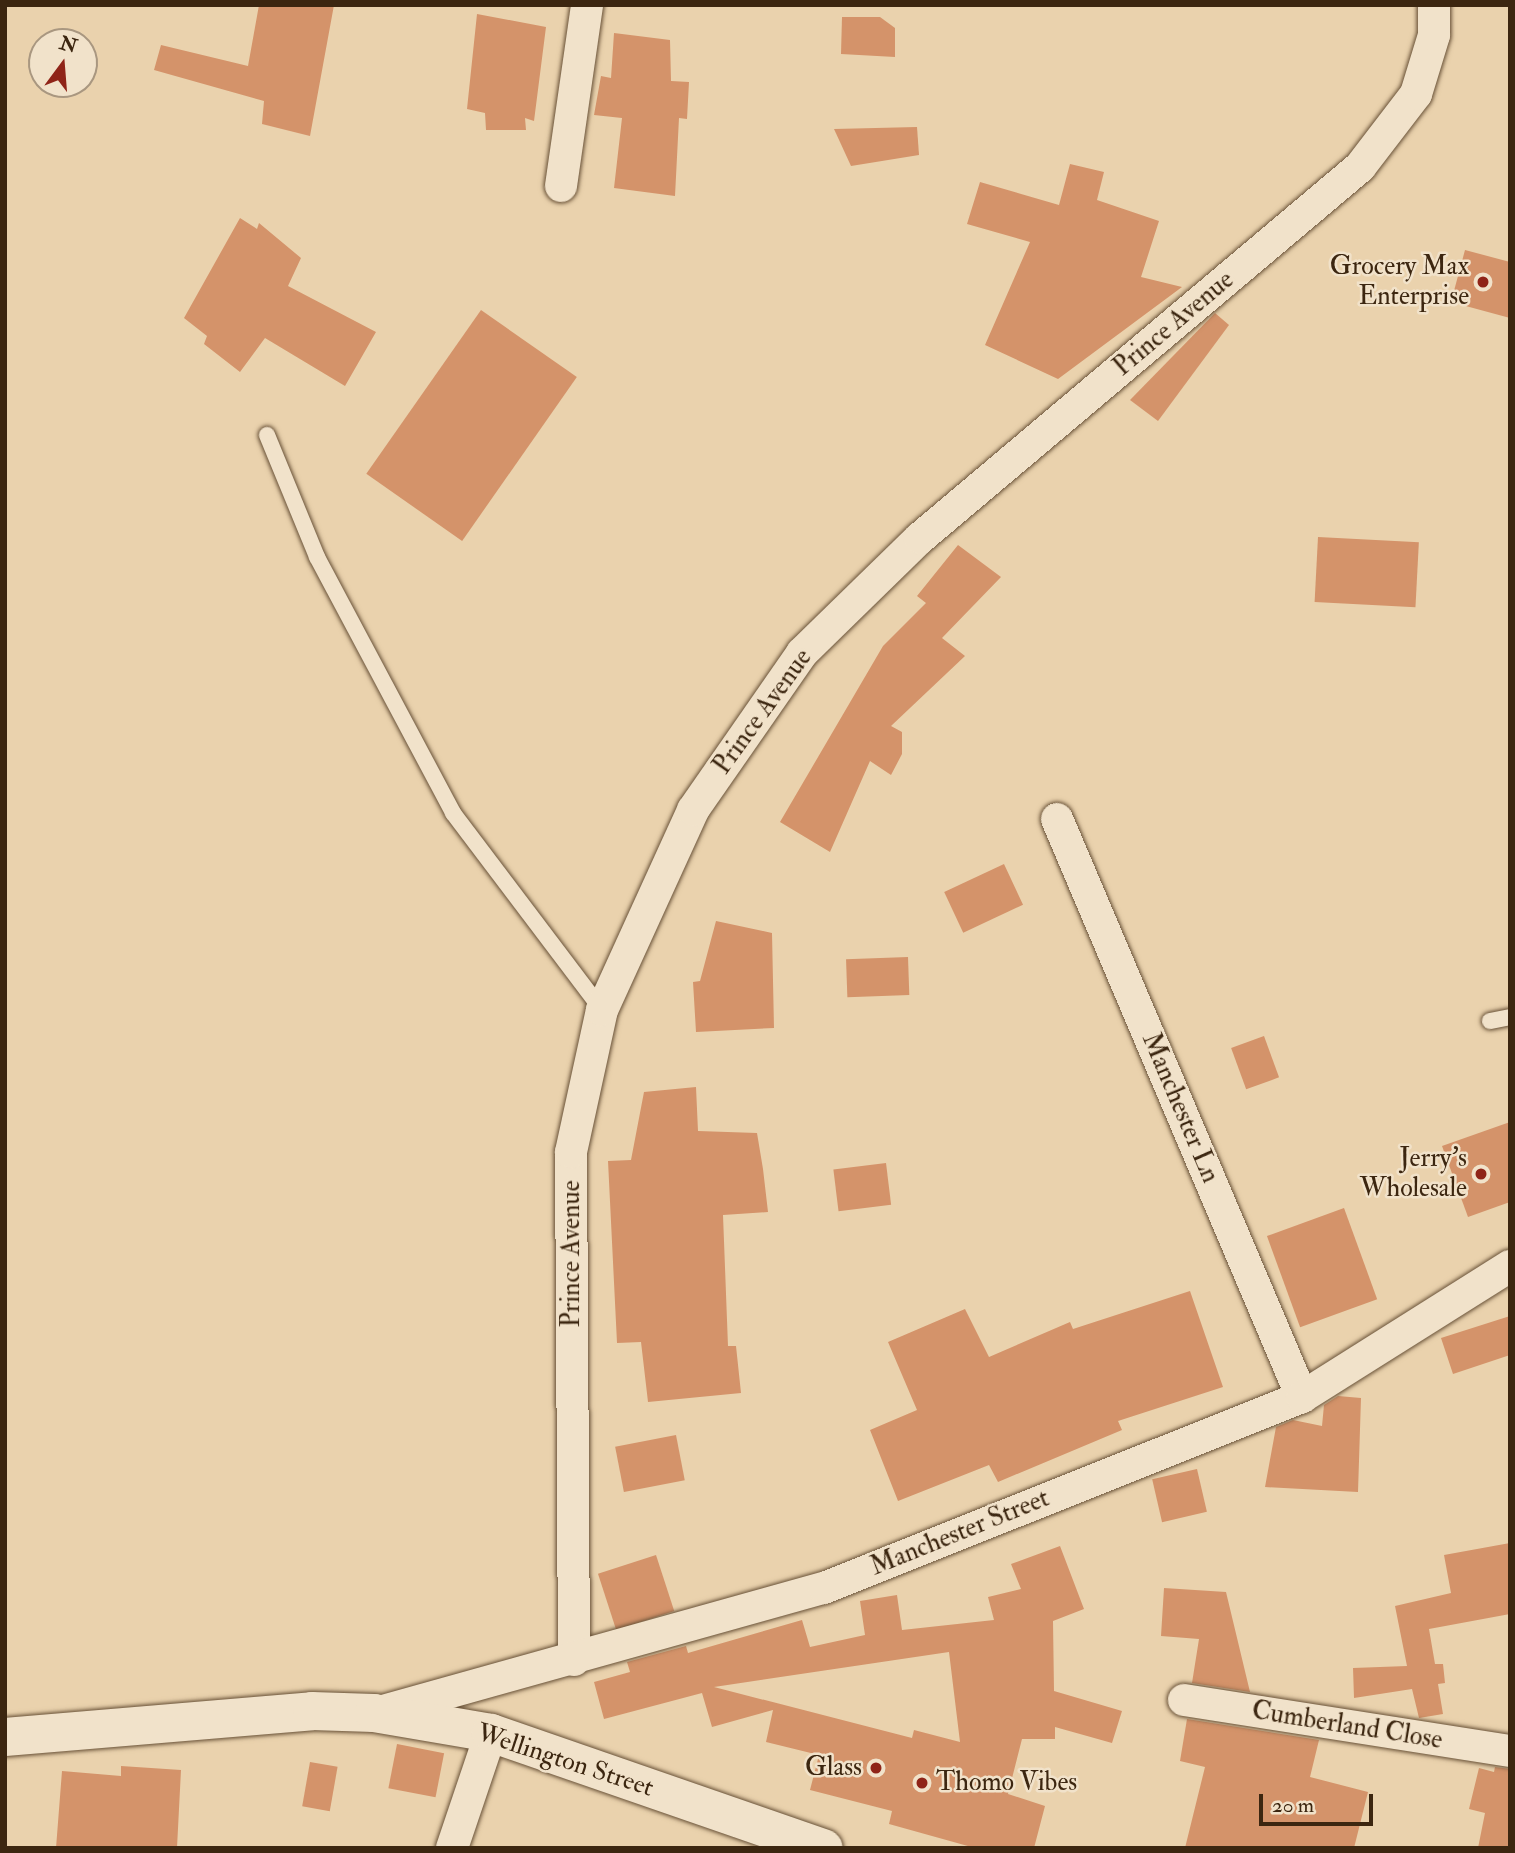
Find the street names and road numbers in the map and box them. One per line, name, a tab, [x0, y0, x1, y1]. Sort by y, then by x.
street label: Prince Avenue	[1108, 265, 1240, 383]
street label: Prince Avenue	[707, 643, 819, 781]
street label: Manchester Ln	[1134, 1028, 1226, 1188]
street label: Prince Avenue	[556, 1180, 588, 1328]
street label: Manchester Street	[866, 1483, 1054, 1583]
street label: Cumberland Close	[1250, 1696, 1444, 1756]
street label: Wellington Street	[473, 1718, 657, 1804]

